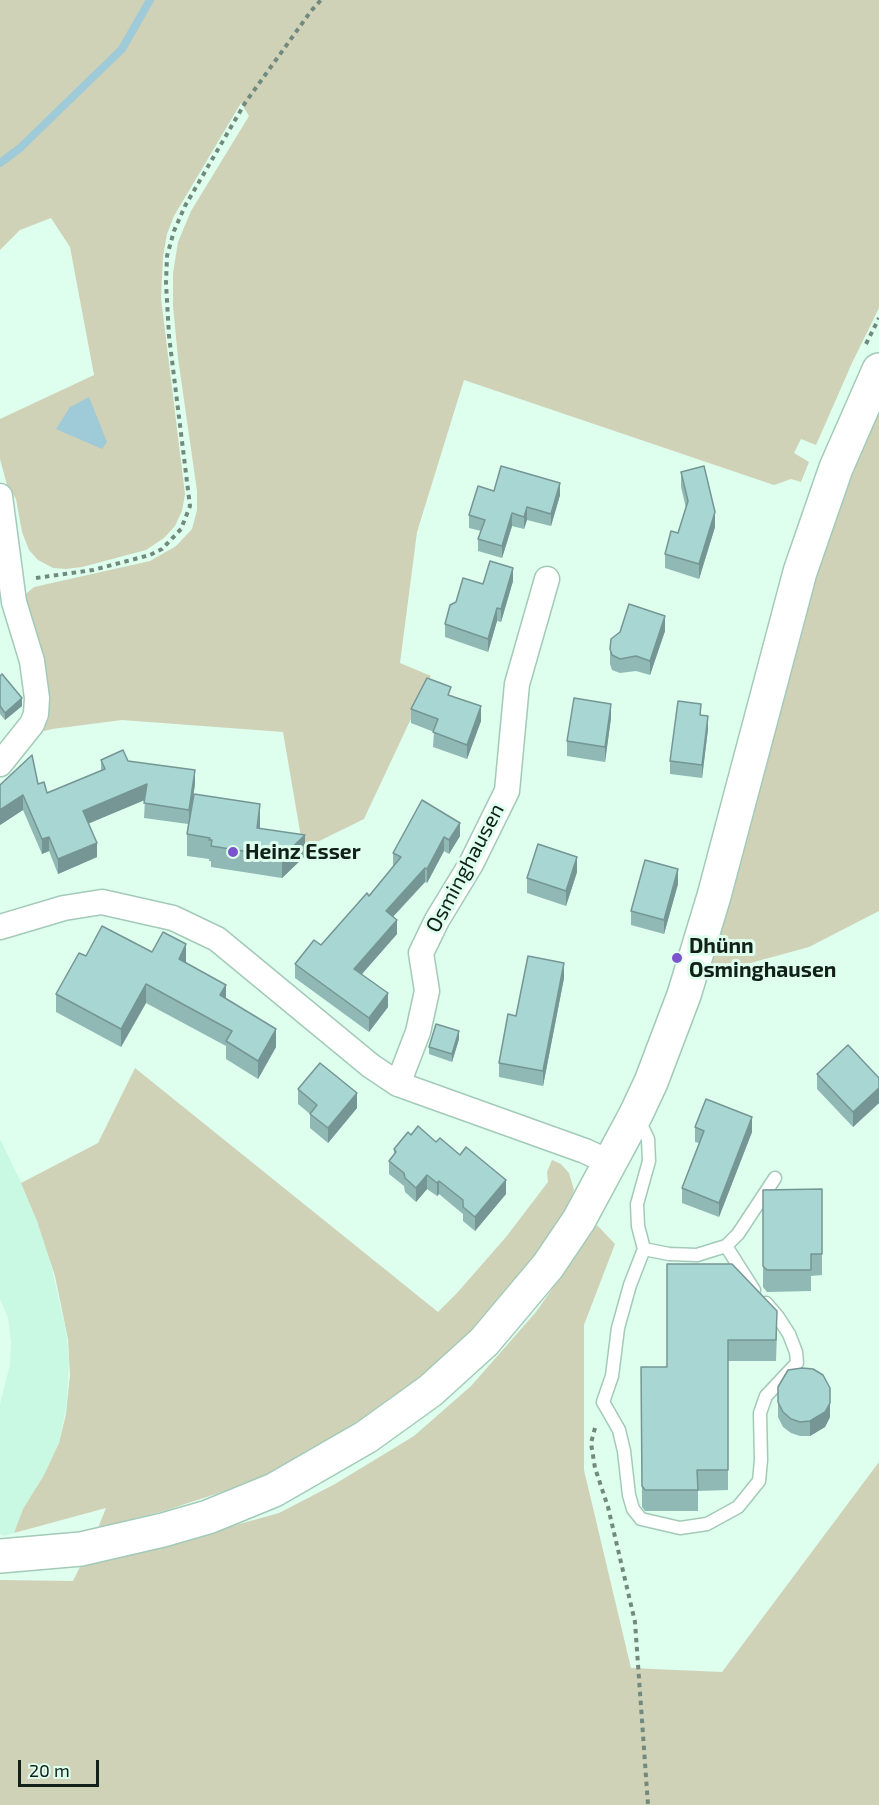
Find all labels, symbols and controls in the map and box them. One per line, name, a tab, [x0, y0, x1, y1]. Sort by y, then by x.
street label: Osminghausen	[421, 799, 509, 937]
place label: Heinz Esser	[245, 839, 361, 865]
marker: Heinz Esser	[226, 845, 240, 859]
place label: Dhünn Osminghausen	[689, 933, 836, 983]
marker: Dhünn Osminghausen	[670, 951, 684, 965]
scale bar	[21, 1748, 102, 1786]
text: 20 m	[29, 1759, 70, 1781]

